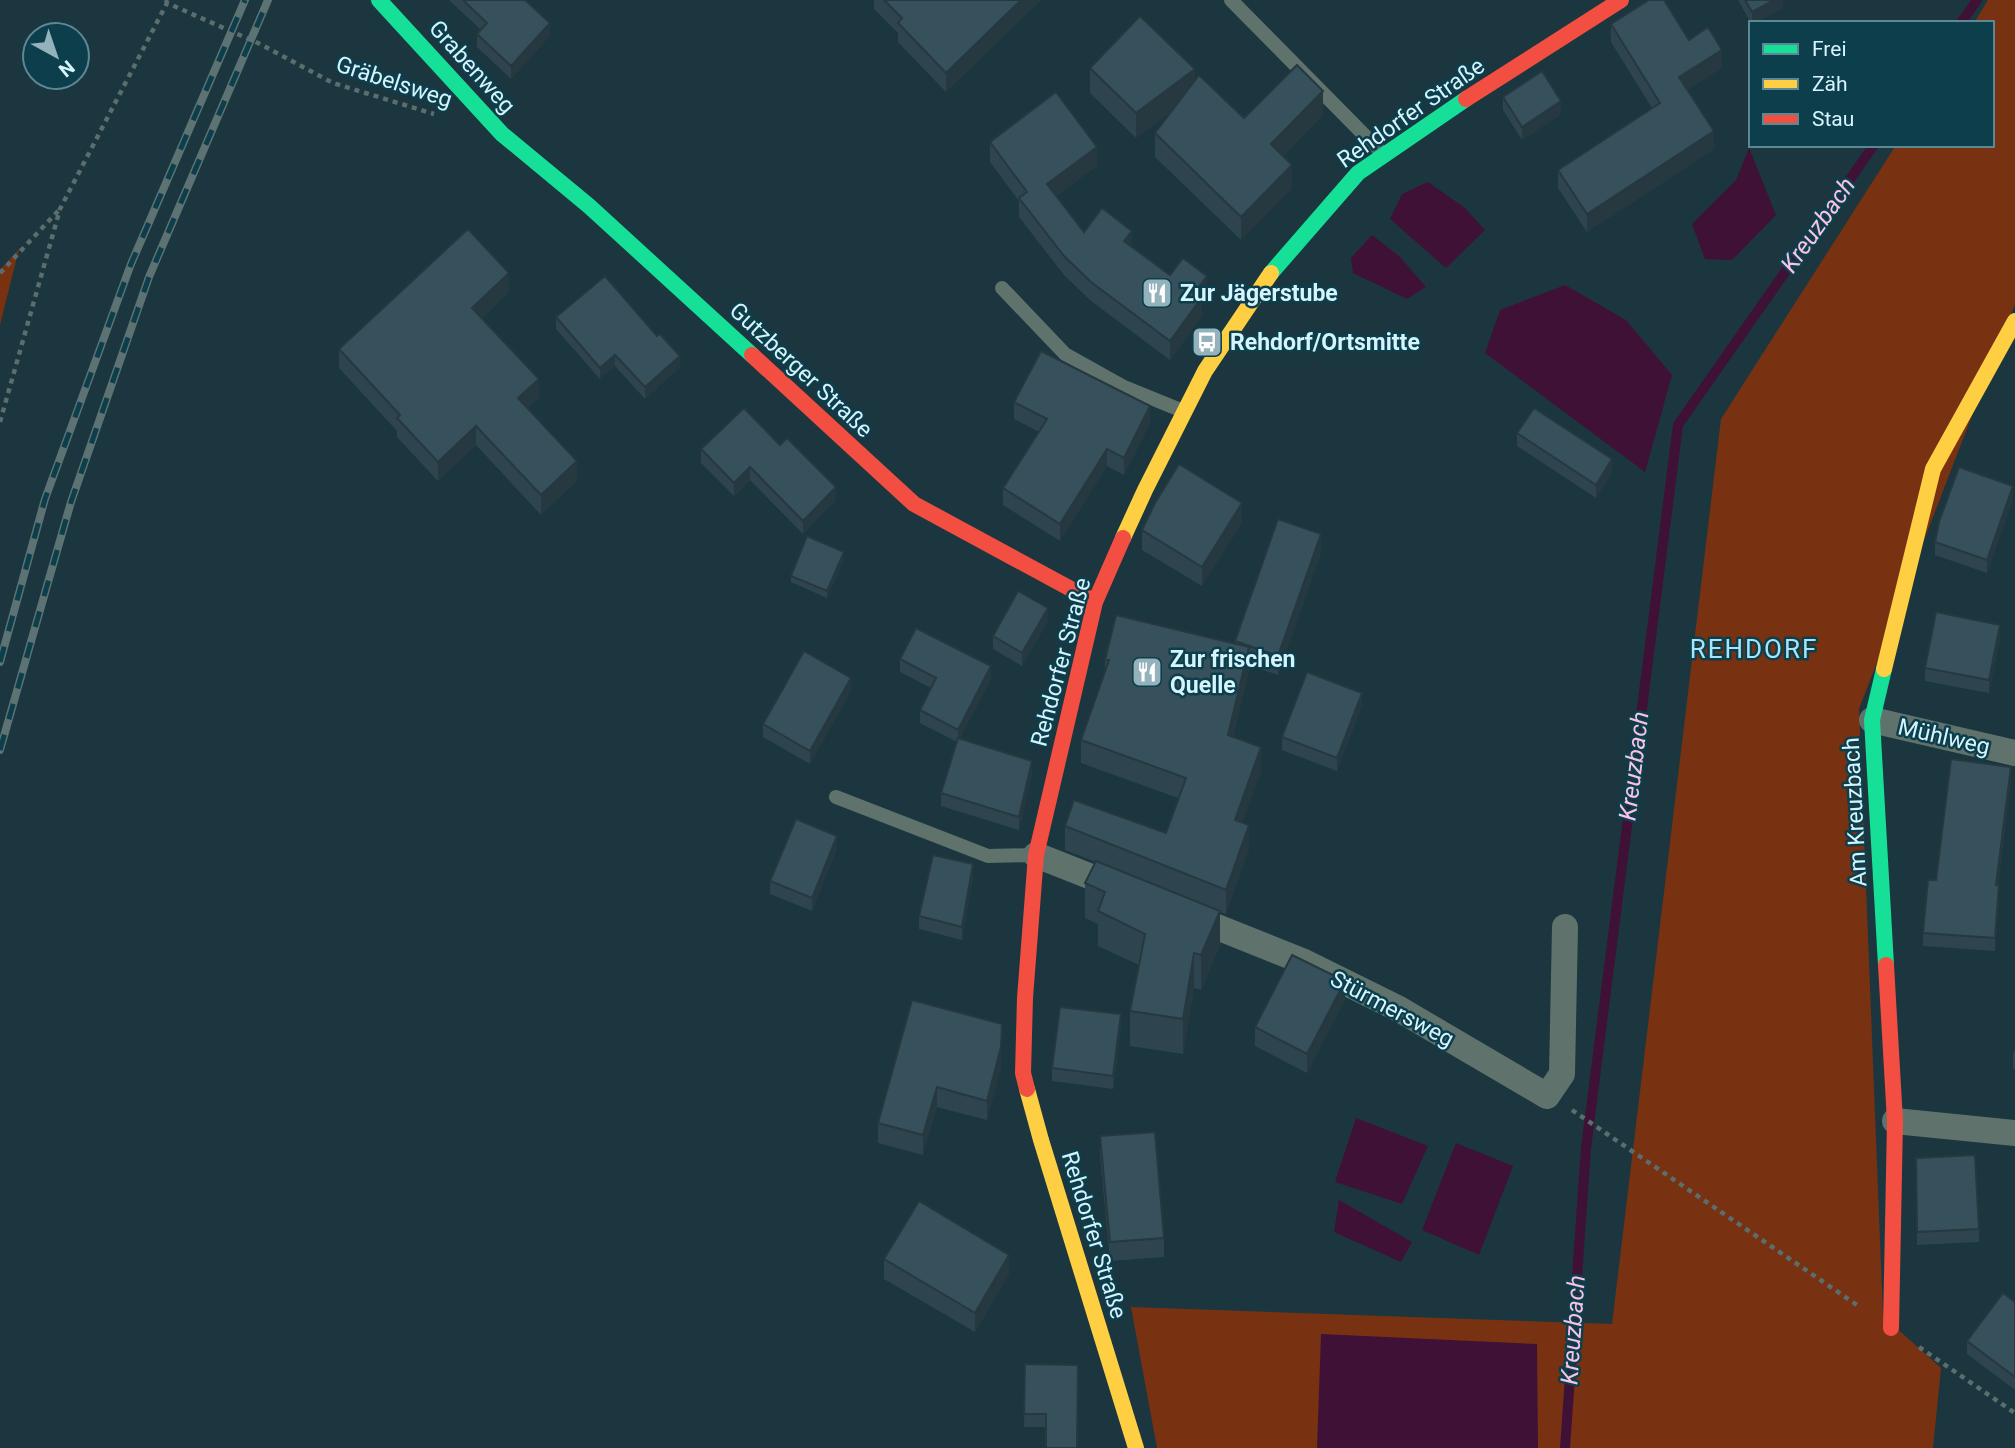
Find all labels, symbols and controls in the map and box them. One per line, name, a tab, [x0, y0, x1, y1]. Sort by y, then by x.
street label: Grabenweg	[423, 15, 521, 119]
north arrow	[21, 21, 91, 91]
legend	[1749, 21, 1994, 147]
text: Frei	[1812, 37, 1847, 61]
street label: Gräbelsweg	[333, 51, 455, 113]
street label: Rehdorfer Straße	[1332, 52, 1490, 174]
text: N	[54, 56, 79, 82]
text: Zäh	[1812, 72, 1848, 96]
text: Stau	[1812, 107, 1854, 131]
water label: Kreuzbach	[1775, 172, 1861, 278]
restaurant icon: Zur Jägerstube	[1140, 276, 1174, 310]
place label: Zur Jägerstube	[1180, 280, 1338, 307]
street label: Gutzberger Straße	[724, 297, 878, 443]
bus stop icon: Rehdorf/Ortsmitte	[1190, 325, 1224, 359]
place label: Rehdorf/Ortsmitte	[1230, 329, 1420, 356]
street label: Rehdorfer Straße	[1026, 575, 1096, 749]
district label: REHDORF	[1690, 634, 1818, 664]
place label: Zur frischen Quelle	[1170, 646, 1296, 699]
restaurant icon: Zur frischen Quelle	[1130, 655, 1164, 689]
water label: Kreuzbach	[1613, 710, 1655, 822]
street label: Mühlweg	[1895, 713, 1993, 761]
street label: Am Kreuzbach	[1838, 737, 1872, 887]
street label: Stürmersweg	[1326, 965, 1458, 1053]
street label: Rehdorfer Straße	[1056, 1148, 1132, 1322]
water label: Kreuzbach	[1555, 1274, 1591, 1386]

